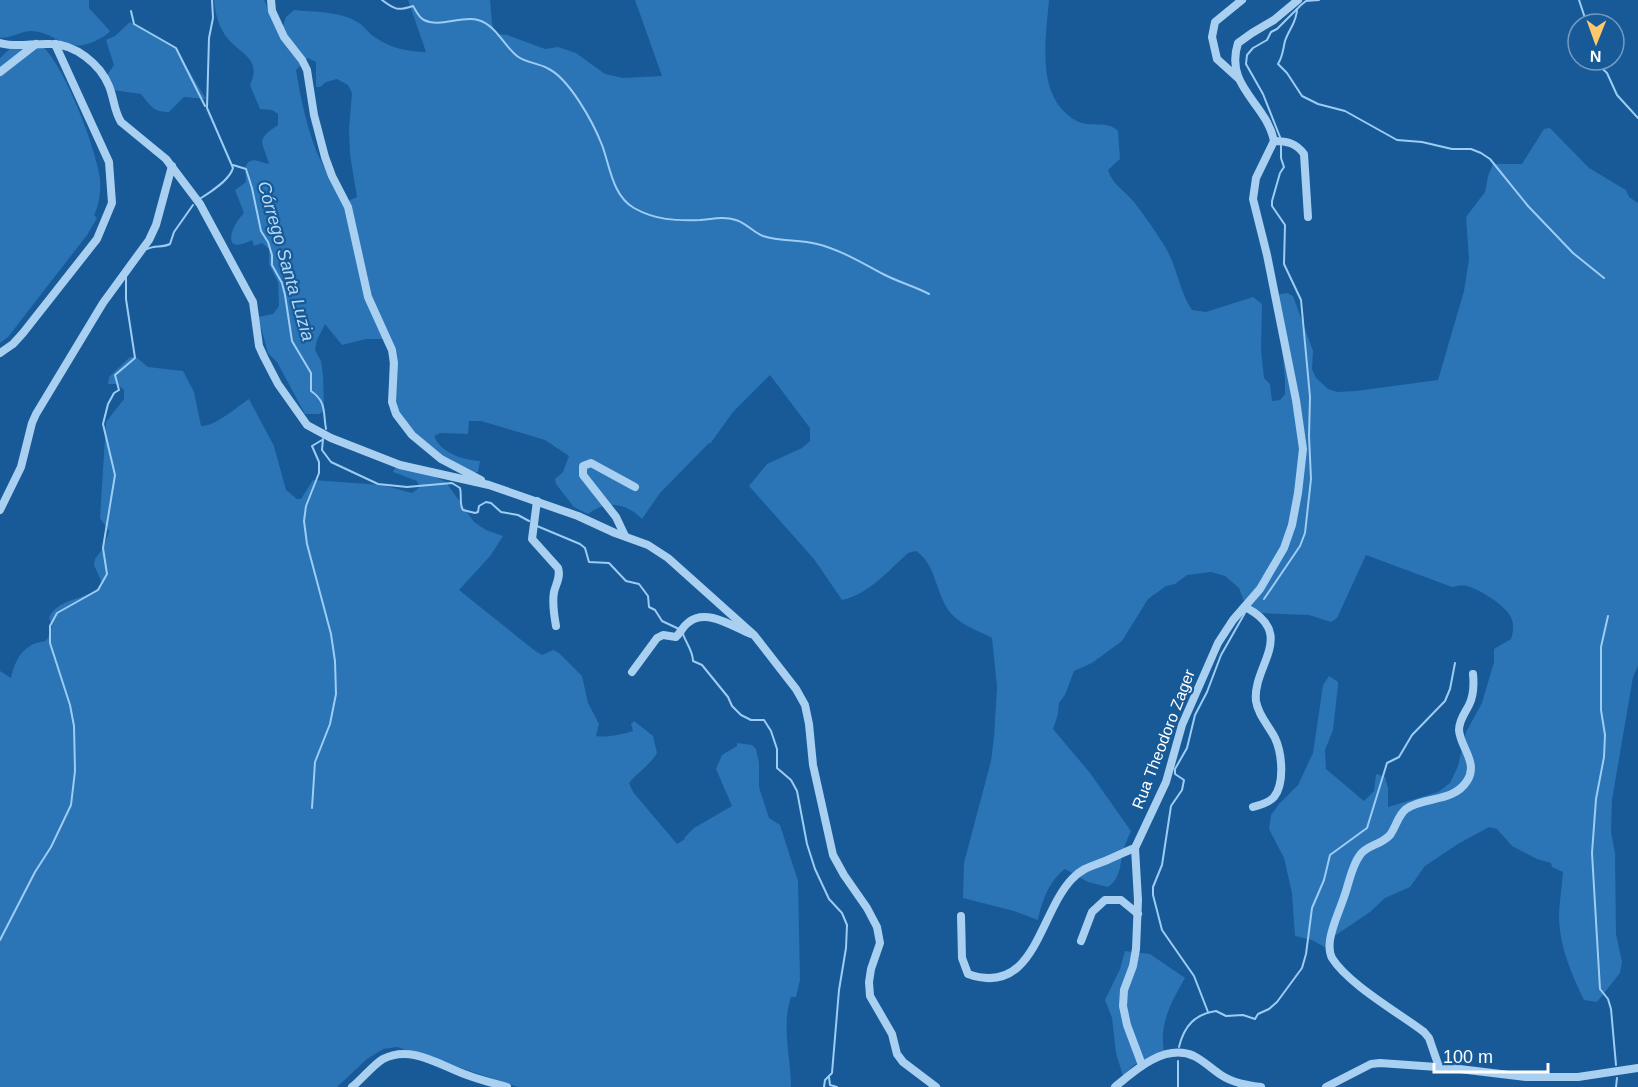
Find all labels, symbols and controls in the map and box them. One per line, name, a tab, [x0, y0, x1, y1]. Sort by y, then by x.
north arrow	[1566, 12, 1626, 72]
text: N	[1590, 48, 1602, 65]
water label: Córrego Santa Luzia	[254, 179, 318, 343]
street label: Rua Theodoro Zager	[1129, 666, 1198, 811]
scale bar	[1434, 1036, 1548, 1074]
text: 100 m	[1443, 1047, 1493, 1067]

